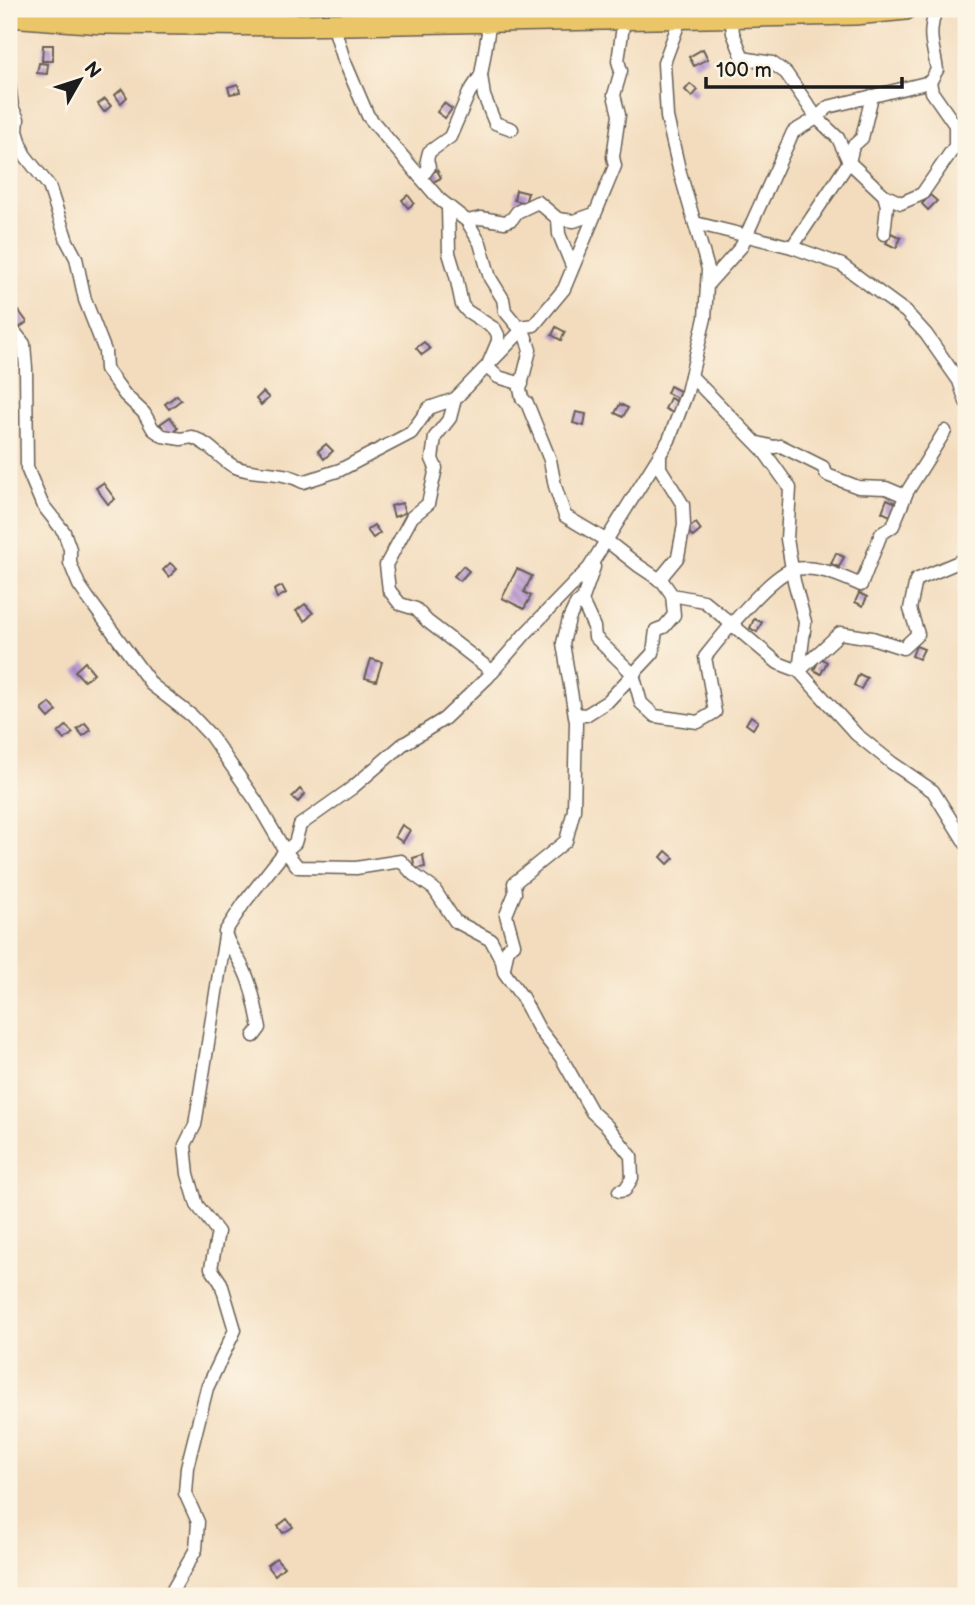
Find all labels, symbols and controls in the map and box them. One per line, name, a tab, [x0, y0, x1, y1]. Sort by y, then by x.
north arrow	[46, 46, 116, 116]
scale bar	[706, 46, 902, 90]
text: N	[79, 57, 105, 83]
text: 100 m	[716, 58, 772, 83]

